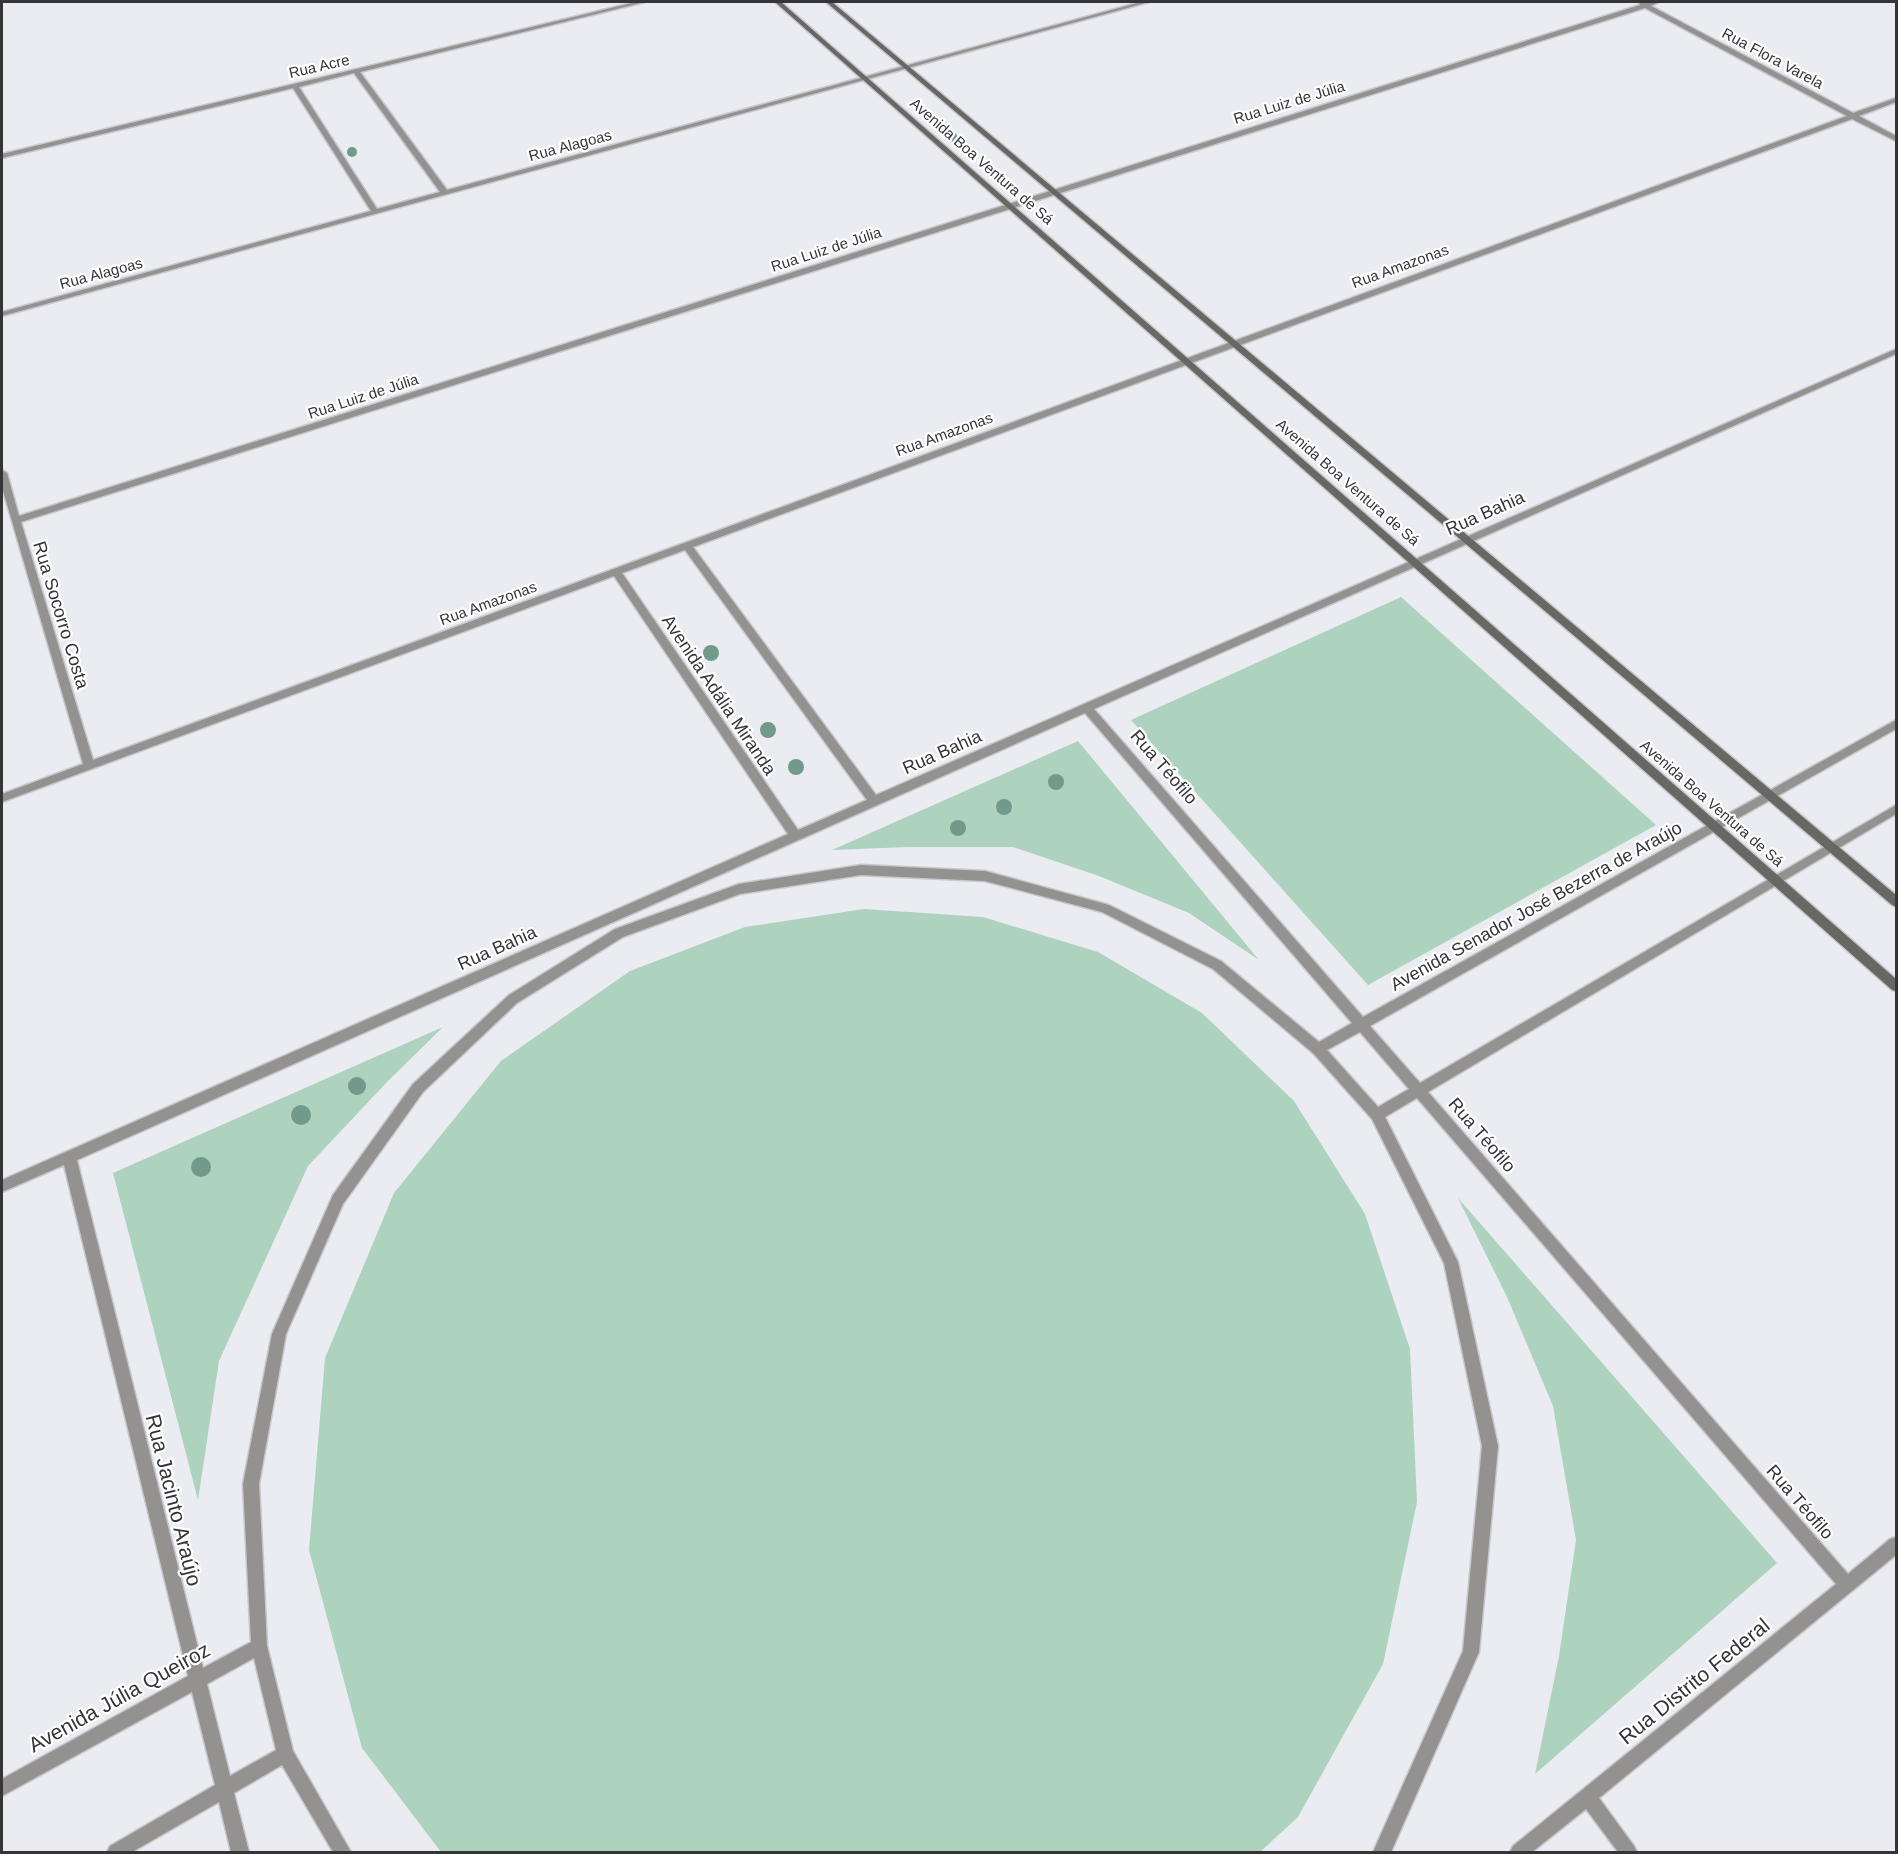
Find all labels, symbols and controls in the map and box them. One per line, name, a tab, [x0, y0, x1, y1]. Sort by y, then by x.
street label: Rua Flora Varela	[1719, 24, 1827, 92]
street label: Rua Acre	[287, 51, 351, 81]
street label: Rua Luiz de Júlia	[1231, 77, 1347, 127]
street label: Avenida Boa Ventura de Sá	[907, 94, 1058, 228]
street label: Rua Alagoas	[527, 126, 613, 164]
street label: Rua Luiz de Júlia	[769, 223, 884, 275]
street label: Rua Amazonas	[1349, 241, 1451, 291]
street label: Rua Alagoas	[58, 254, 144, 292]
street label: Rua Luiz de Júlia	[306, 370, 421, 422]
street label: Rua Amazonas	[893, 409, 995, 459]
street label: Avenida Boa Ventura de Sá	[1273, 415, 1424, 549]
street label: Rua Bahia	[1443, 486, 1528, 539]
street label: Rua Socorro Costa	[29, 539, 93, 692]
street label: Rua Amazonas	[437, 578, 539, 628]
street label: Avenida Adália Miranda	[658, 611, 781, 780]
street label: Rua Bahia	[900, 725, 985, 778]
street label: Rua Téofilo	[1126, 726, 1202, 808]
street label: Avenida Boa Ventura de Sá	[1637, 736, 1788, 870]
street label: Avenida Senador José Bezerra de Araújo	[1387, 817, 1685, 995]
street label: Rua Bahia	[455, 921, 540, 974]
street label: Rua Téofilo	[1444, 1094, 1520, 1176]
street label: Rua Jacinto Araújo	[142, 1412, 206, 1588]
street label: Rua Téofilo	[1762, 1461, 1838, 1543]
street label: Rua Distrito Federal	[1614, 1613, 1774, 1749]
street label: Avenida Júlia Queiroz	[24, 1638, 214, 1756]

